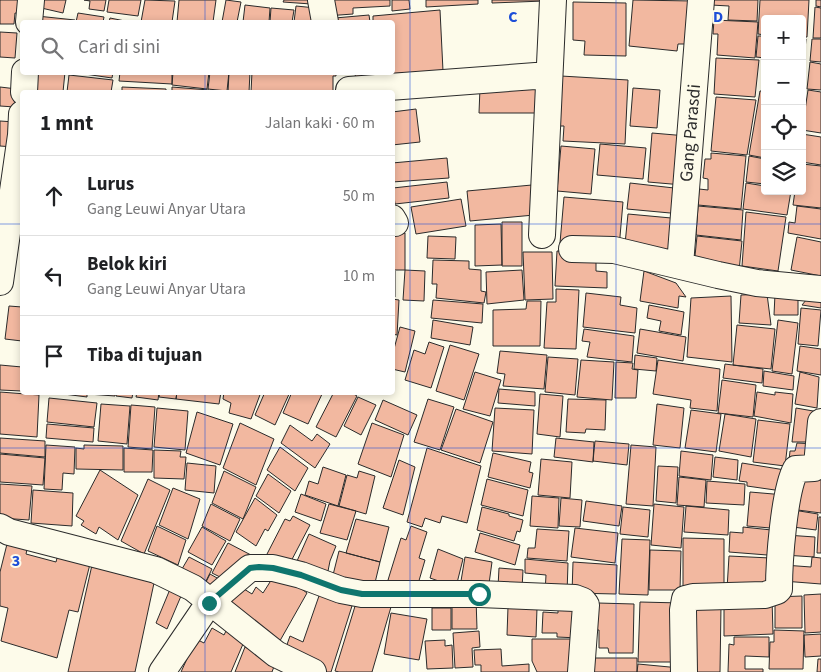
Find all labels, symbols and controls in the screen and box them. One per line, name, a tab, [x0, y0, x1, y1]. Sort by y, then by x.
text: C	[508, 6, 518, 28]
text: D	[713, 6, 723, 28]
map controls	[761, 15, 806, 195]
button: +	[761, 15, 806, 60]
search box	[20, 20, 395, 75]
icon: search	[38, 34, 66, 62]
text: Cari di sini	[78, 34, 160, 61]
button: −	[761, 60, 806, 105]
street label: Gang Parasdi	[674, 83, 707, 183]
button: locate	[761, 105, 806, 150]
text: 1 mnt	[40, 108, 93, 138]
text: Jalan kaki · 60 m	[265, 112, 375, 134]
button: layers	[761, 150, 806, 195]
text: Lurus	[87, 171, 134, 198]
icon: ahead	[40, 182, 68, 210]
text: 50 m	[343, 185, 375, 207]
text: Gang Leuwi Anyar Utara	[87, 198, 246, 220]
text: Belok kiri	[87, 251, 167, 278]
icon: left	[40, 262, 68, 290]
text: 10 m	[343, 265, 375, 287]
text: Gang Leuwi Anyar Utara	[87, 278, 246, 300]
icon: arrive	[40, 342, 68, 370]
text: Tiba di tujuan	[87, 342, 202, 369]
text: 3	[12, 550, 20, 572]
route start	[468, 583, 491, 606]
route end	[198, 592, 221, 615]

